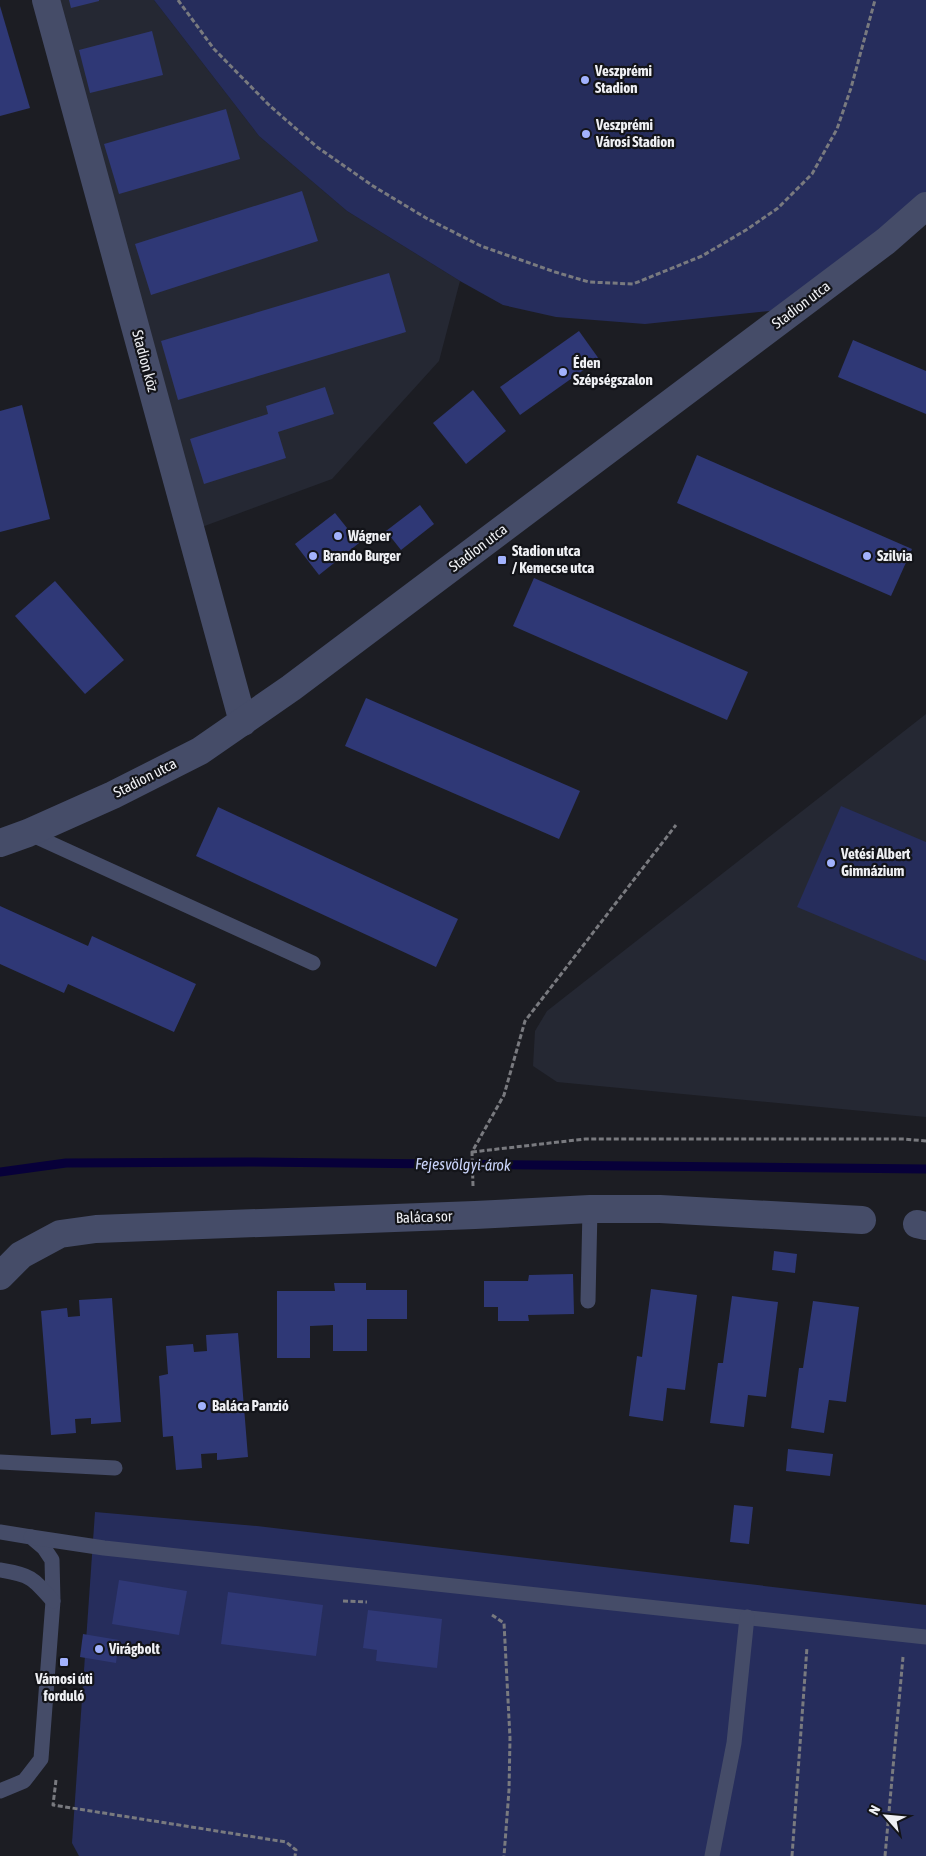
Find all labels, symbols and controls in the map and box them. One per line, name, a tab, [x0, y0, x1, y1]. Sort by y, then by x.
place label: Veszprémi Stadion	[594, 62, 652, 96]
marker: Veszprémi Stadion	[579, 74, 591, 86]
place label: Veszprémi Városi Stadion	[595, 116, 675, 150]
marker: Veszprémi Városi Stadion	[580, 128, 592, 140]
street label: Stadion utca	[768, 277, 833, 332]
street label: Stadion köz	[129, 328, 162, 394]
place label: Éden Szépségszalon	[573, 354, 653, 388]
marker: Éden Szépségszalon	[557, 366, 569, 378]
street label: Stadion utca	[445, 520, 510, 575]
place label: Wágner	[347, 527, 391, 544]
marker: Wágner	[332, 530, 344, 542]
place label: Stadion utca / Kemecse utca	[512, 542, 594, 576]
place label: Brando Burger	[323, 547, 401, 564]
place label: Szilvia	[877, 547, 913, 564]
marker: Brando Burger	[307, 550, 319, 562]
marker: Szilvia	[861, 550, 873, 562]
marker: Stadion utca / Kemecse utca	[496, 554, 508, 566]
street label: Stadion utca	[110, 754, 179, 801]
place label: Vetési Albert Gimnázium	[840, 845, 911, 879]
marker: Vetési Albert Gimnázium	[825, 857, 837, 869]
water label: Fejesvölgyi-árok	[415, 1154, 512, 1175]
street label: Baláca sor	[396, 1207, 453, 1226]
place label: Baláca Panzió	[212, 1397, 289, 1414]
marker: Baláca Panzió	[196, 1400, 208, 1412]
place label: Virágbolt	[108, 1640, 160, 1657]
marker: Virágbolt	[93, 1643, 105, 1655]
marker: Vámosi úti forduló	[58, 1656, 70, 1668]
place label: Vámosi úti forduló	[34, 1670, 93, 1704]
north arrow	[861, 1791, 911, 1841]
text: N	[865, 1803, 883, 1817]

